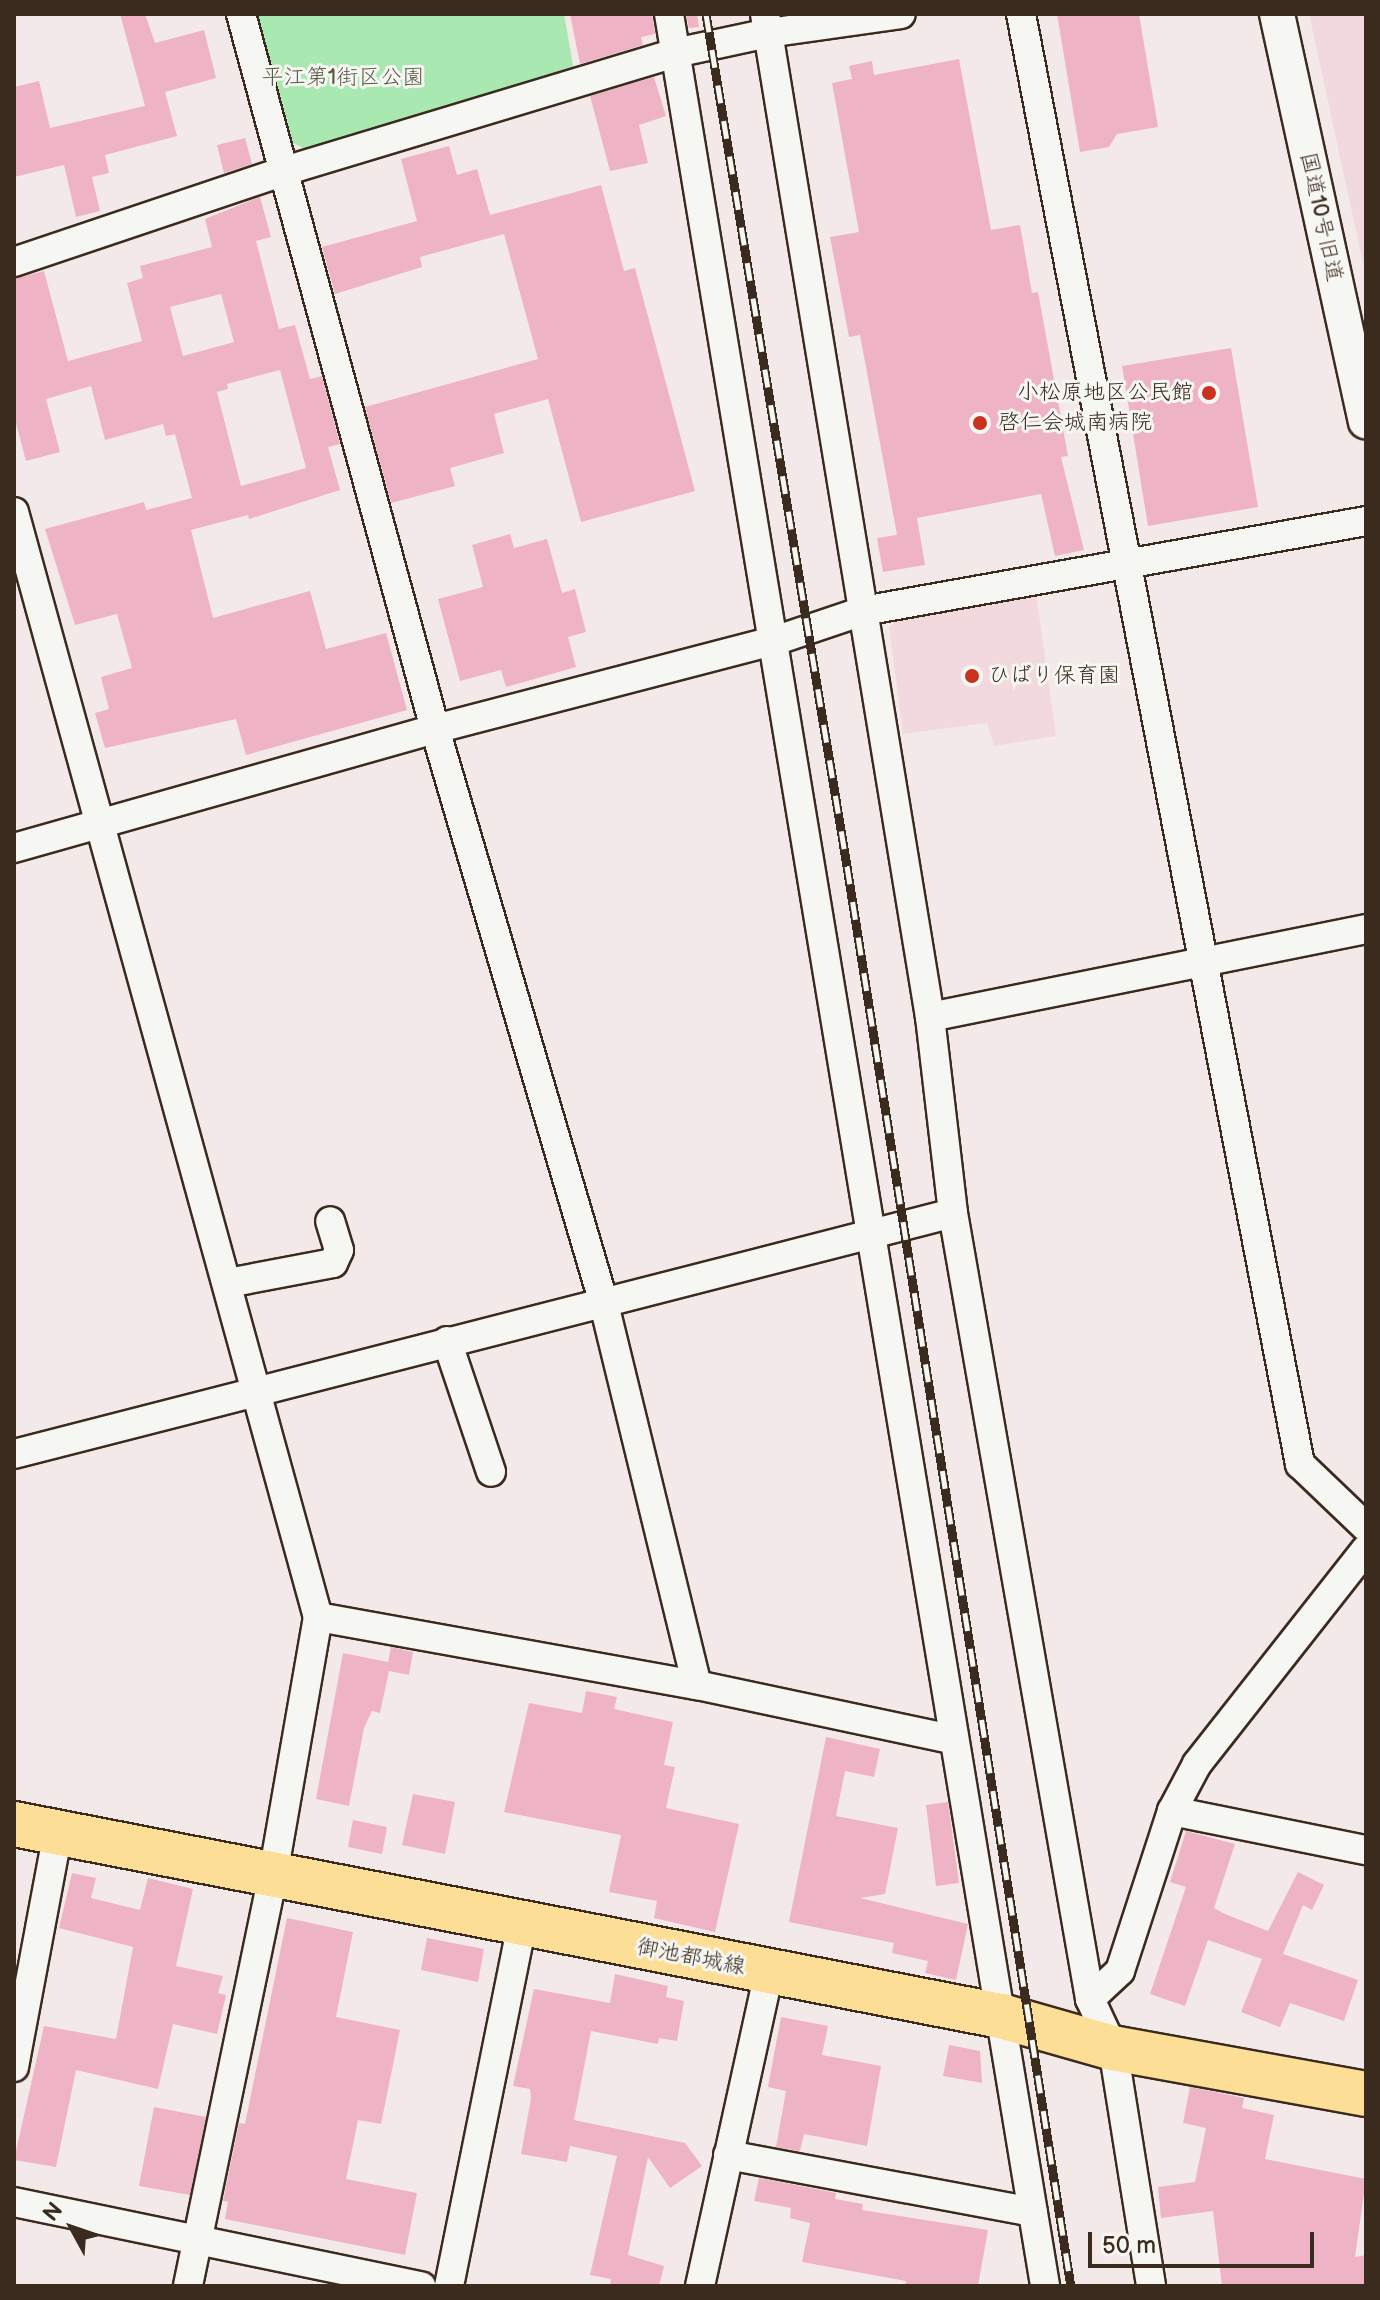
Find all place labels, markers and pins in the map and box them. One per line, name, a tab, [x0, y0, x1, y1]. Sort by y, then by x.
place label: 小松原地区公民館	[1017, 380, 1193, 406]
marker: 小松原地区公民館	[1200, 384, 1218, 402]
place label: 啓仁会城南病院	[998, 410, 1152, 436]
marker: 啓仁会城南病院	[969, 412, 991, 434]
place label: ひばり保育園	[988, 663, 1120, 689]
marker: ひばり保育園	[963, 667, 981, 685]

